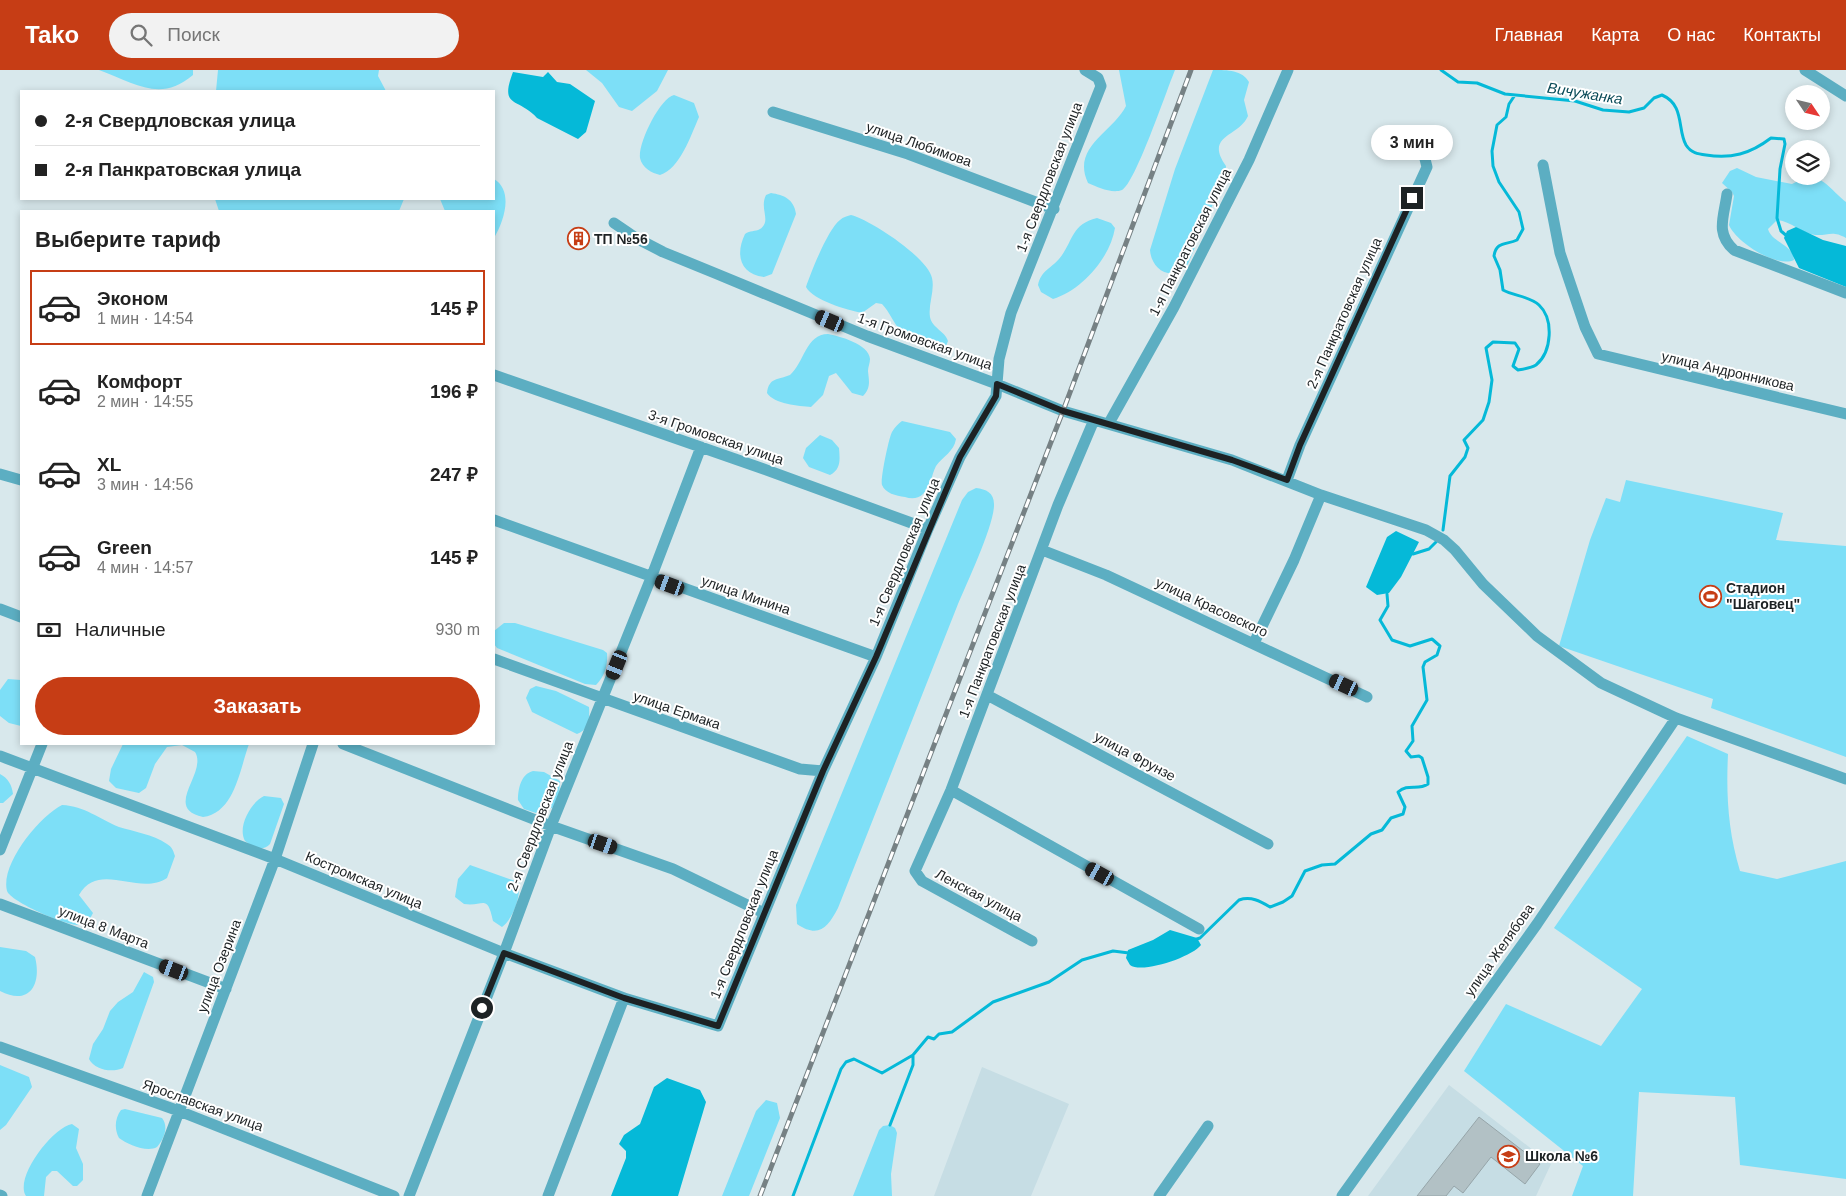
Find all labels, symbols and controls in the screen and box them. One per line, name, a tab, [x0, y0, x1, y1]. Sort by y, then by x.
search box	[109, 13, 459, 58]
text: Tako	[25, 21, 79, 48]
icon: search	[127, 21, 155, 49]
text: Поиск	[167, 24, 220, 45]
text: Главная	[1495, 25, 1563, 45]
text: Карта	[1591, 25, 1639, 45]
text: О нас	[1667, 25, 1715, 45]
text: Контакты	[1743, 25, 1821, 45]
water label: Вичужанка	[1546, 79, 1624, 107]
north arrow	[1785, 85, 1830, 130]
map controls	[1785, 85, 1830, 185]
street label: 1-я Свердловская улица	[1013, 100, 1085, 254]
text: 2-я Свердловская улица	[65, 110, 295, 131]
street label: улица Любимова	[864, 118, 974, 170]
callout: 3 мин	[1371, 126, 1453, 160]
text: 3 мин	[1390, 134, 1434, 151]
button: layers	[1785, 140, 1830, 185]
text: 2-я Панкратовская улица	[65, 159, 301, 180]
street label: 1-я Панкратовская улица	[1146, 165, 1234, 318]
route end	[1401, 187, 1423, 209]
text: Выберите тариф	[35, 227, 221, 252]
building icon: ТП №56	[566, 227, 590, 251]
place label: ТП №56	[594, 231, 648, 247]
street label: 2-я Панкратовская улица	[1303, 235, 1385, 391]
icon: car	[37, 285, 82, 330]
text: Эконом	[97, 288, 168, 309]
text: 145 ₽	[430, 298, 478, 319]
car	[813, 308, 846, 334]
street label: 1-я Громовская улица	[855, 309, 995, 373]
text: 1 мин · 14:54	[97, 310, 193, 327]
street label: улица Андронникова	[1660, 348, 1796, 394]
icon: car	[37, 368, 82, 413]
text: Комфорт	[97, 371, 182, 392]
text: 196 ₽	[430, 381, 478, 402]
text: 2 мин · 14:55	[97, 393, 193, 410]
street label: 3-я Громовская улица	[646, 406, 786, 468]
icon: car	[37, 451, 82, 496]
text: XL	[97, 454, 121, 475]
text: 247 ₽	[430, 464, 478, 485]
street label: 1-я Свердловская улица	[866, 475, 943, 628]
text: 3 мин · 14:56	[97, 476, 193, 493]
icon: car	[37, 534, 82, 579]
text: Green	[97, 537, 152, 558]
text: 145 ₽	[430, 547, 478, 568]
text: 4 мин · 14:57	[97, 559, 193, 576]
street label: 1-я Панкратовская улица	[955, 562, 1029, 720]
street label: улица Минина	[699, 572, 793, 618]
car	[653, 573, 686, 597]
street label: улица Красовского	[1153, 574, 1271, 640]
place label: Стадион "Шаговец"	[1726, 580, 1800, 612]
sports icon: Стадион "Шаговец"	[1698, 584, 1722, 608]
icon: cash	[35, 616, 63, 644]
text: Наличные	[75, 619, 166, 640]
text: 930 m	[436, 621, 480, 638]
car	[604, 648, 629, 682]
car	[1327, 672, 1360, 698]
button: Заказать	[35, 677, 480, 735]
street label: улица Ермака	[631, 688, 723, 732]
street label: улица Фрунзе	[1092, 728, 1178, 784]
street label: 2-я Свердловская улица	[504, 739, 576, 893]
car	[586, 832, 619, 856]
street label: 1-я Свердловская улица	[707, 847, 781, 1001]
street label: Костромская улица	[303, 848, 425, 912]
car	[1083, 860, 1116, 888]
street label: Ленская улица	[933, 865, 1025, 925]
street label: улица Желябова	[1461, 901, 1537, 999]
street label: улица 8 Марта	[57, 902, 151, 952]
street label: улица Озерина	[194, 917, 244, 1015]
car	[157, 958, 190, 982]
route start	[471, 997, 493, 1019]
street label: Ярославская улица	[141, 1076, 266, 1134]
school or university icon: Школа №6	[1497, 1144, 1521, 1168]
place label: Школа №6	[1525, 1148, 1598, 1164]

